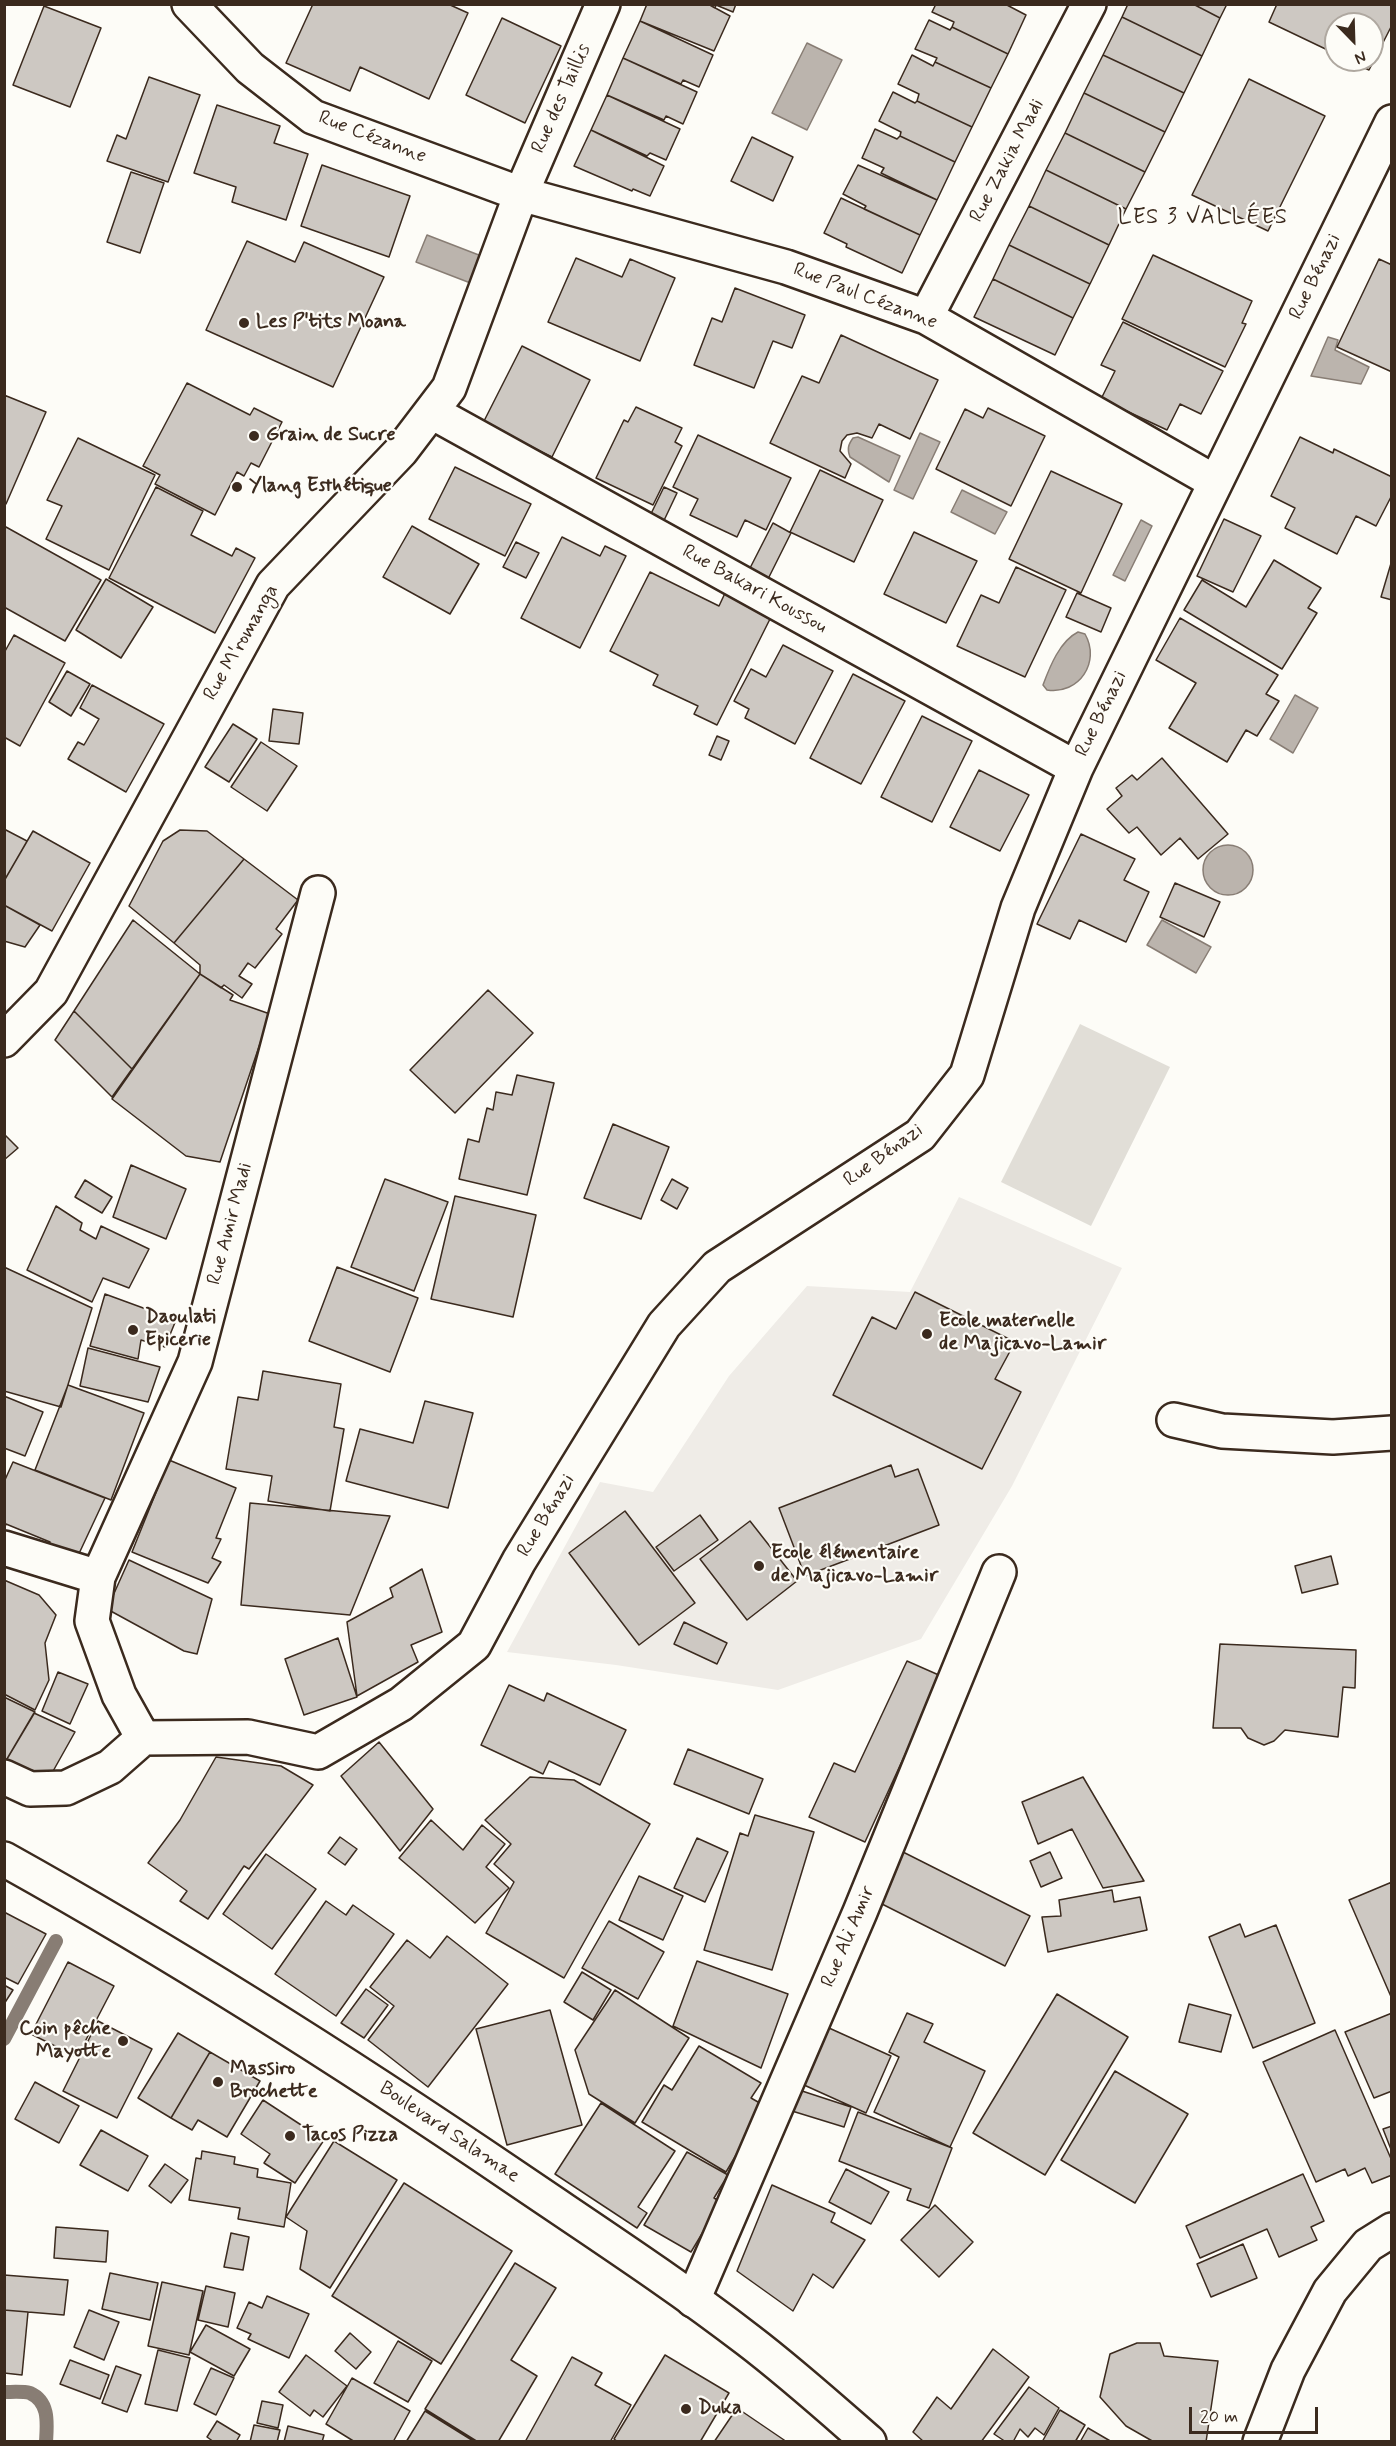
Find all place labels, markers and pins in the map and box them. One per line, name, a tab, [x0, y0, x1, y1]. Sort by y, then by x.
place label: Les P'tits Moana	[256, 311, 406, 335]
marker: Les P'tits Moana	[237, 316, 251, 330]
place label: Grain de Sucre	[266, 424, 396, 448]
marker: Grain de Sucre	[247, 429, 261, 443]
place label: Ylang Esthétique	[249, 475, 392, 499]
marker: Ylang Esthétique	[230, 480, 244, 494]
place label: Daoulati Epicerie	[145, 1306, 216, 1353]
place label: Ecole maternelle de Majicavo-Lamir	[939, 1310, 1106, 1357]
marker: Daoulati Epicerie	[126, 1323, 140, 1337]
marker: Ecole maternelle de Majicavo-Lamir	[920, 1327, 934, 1341]
place label: Ecole élémentaire de Majicavo-Lamir	[771, 1542, 938, 1589]
marker: Ecole élémentaire de Majicavo-Lamir	[752, 1559, 766, 1573]
place label: Coin pêche Mayotte	[19, 2018, 111, 2065]
marker: Coin pêche Mayotte	[116, 2034, 130, 2048]
place label: Massiro Brochette	[230, 2058, 318, 2105]
marker: Massiro Brochette	[211, 2075, 225, 2089]
place label: Tacos Pizza	[302, 2124, 398, 2148]
marker: Tacos Pizza	[283, 2129, 297, 2143]
place label: Duka	[698, 2397, 742, 2421]
marker: Duka	[679, 2402, 693, 2416]

